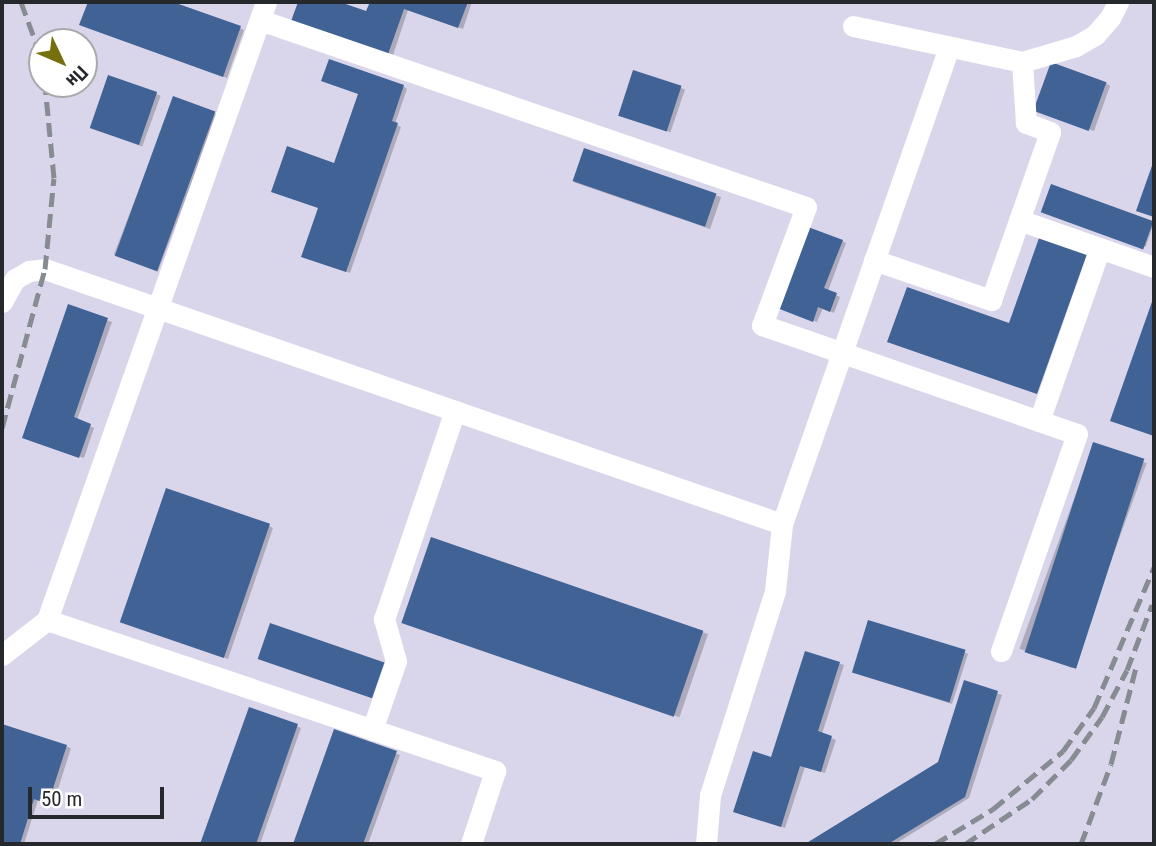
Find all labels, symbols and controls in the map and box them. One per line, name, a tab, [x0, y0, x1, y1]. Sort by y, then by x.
north arrow	[28, 28, 98, 98]
text: Пн	[61, 61, 93, 92]
scale bar	[32, 772, 168, 816]
text: 50 m	[41, 787, 82, 811]

